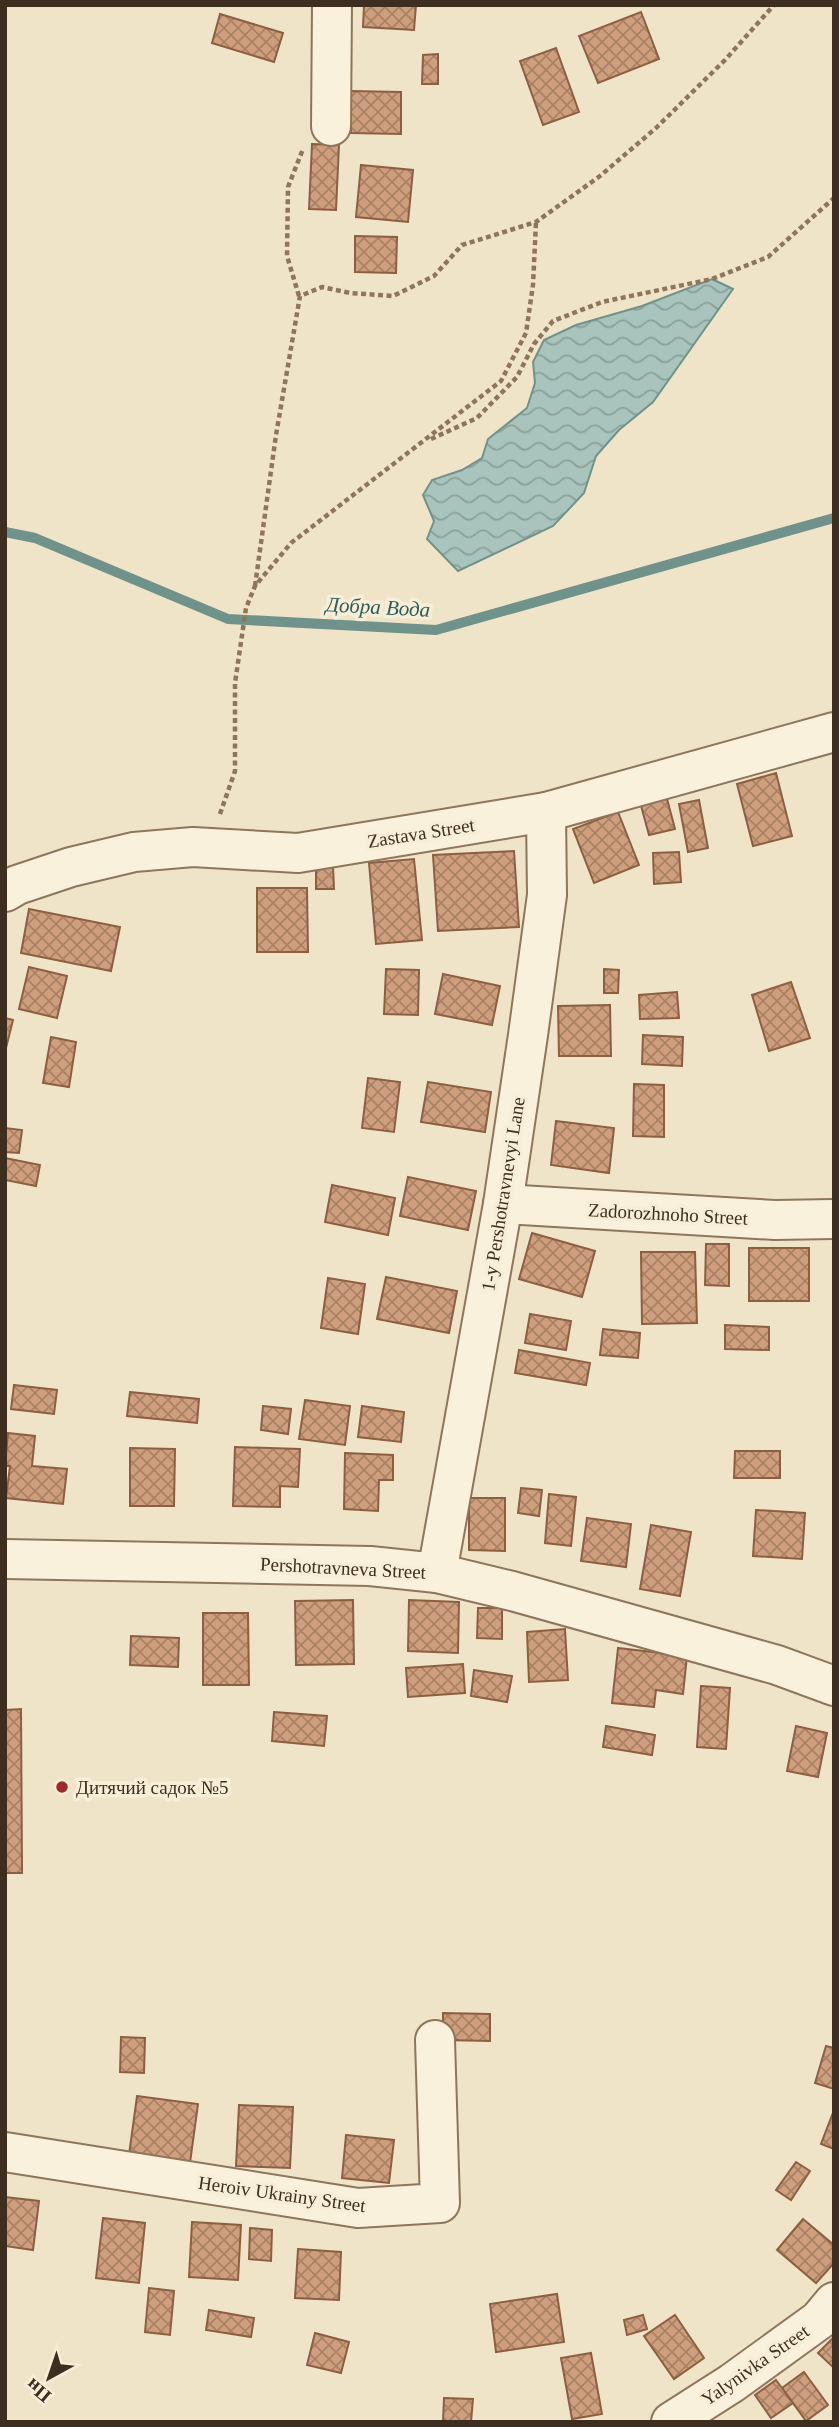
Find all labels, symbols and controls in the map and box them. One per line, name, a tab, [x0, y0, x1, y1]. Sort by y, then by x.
water label: Добра Вода	[323, 592, 431, 622]
street label: Zastava Street	[366, 814, 477, 852]
street label: 1-y Pershotravnevyi Lane	[477, 1095, 529, 1293]
street label: Zadorozhnoho Street	[588, 1199, 749, 1229]
street label: Pershotravneva Street	[259, 1553, 427, 1583]
place label: Дитячий садок №5	[76, 1777, 228, 1798]
marker: Дитячий садок №5	[54, 1779, 70, 1795]
street label: Heroiv Ukrainy Street	[197, 2172, 368, 2216]
street label: Yalynivka Street	[697, 2320, 813, 2410]
north arrow	[14, 2343, 84, 2413]
text: Пн	[22, 2374, 55, 2407]

